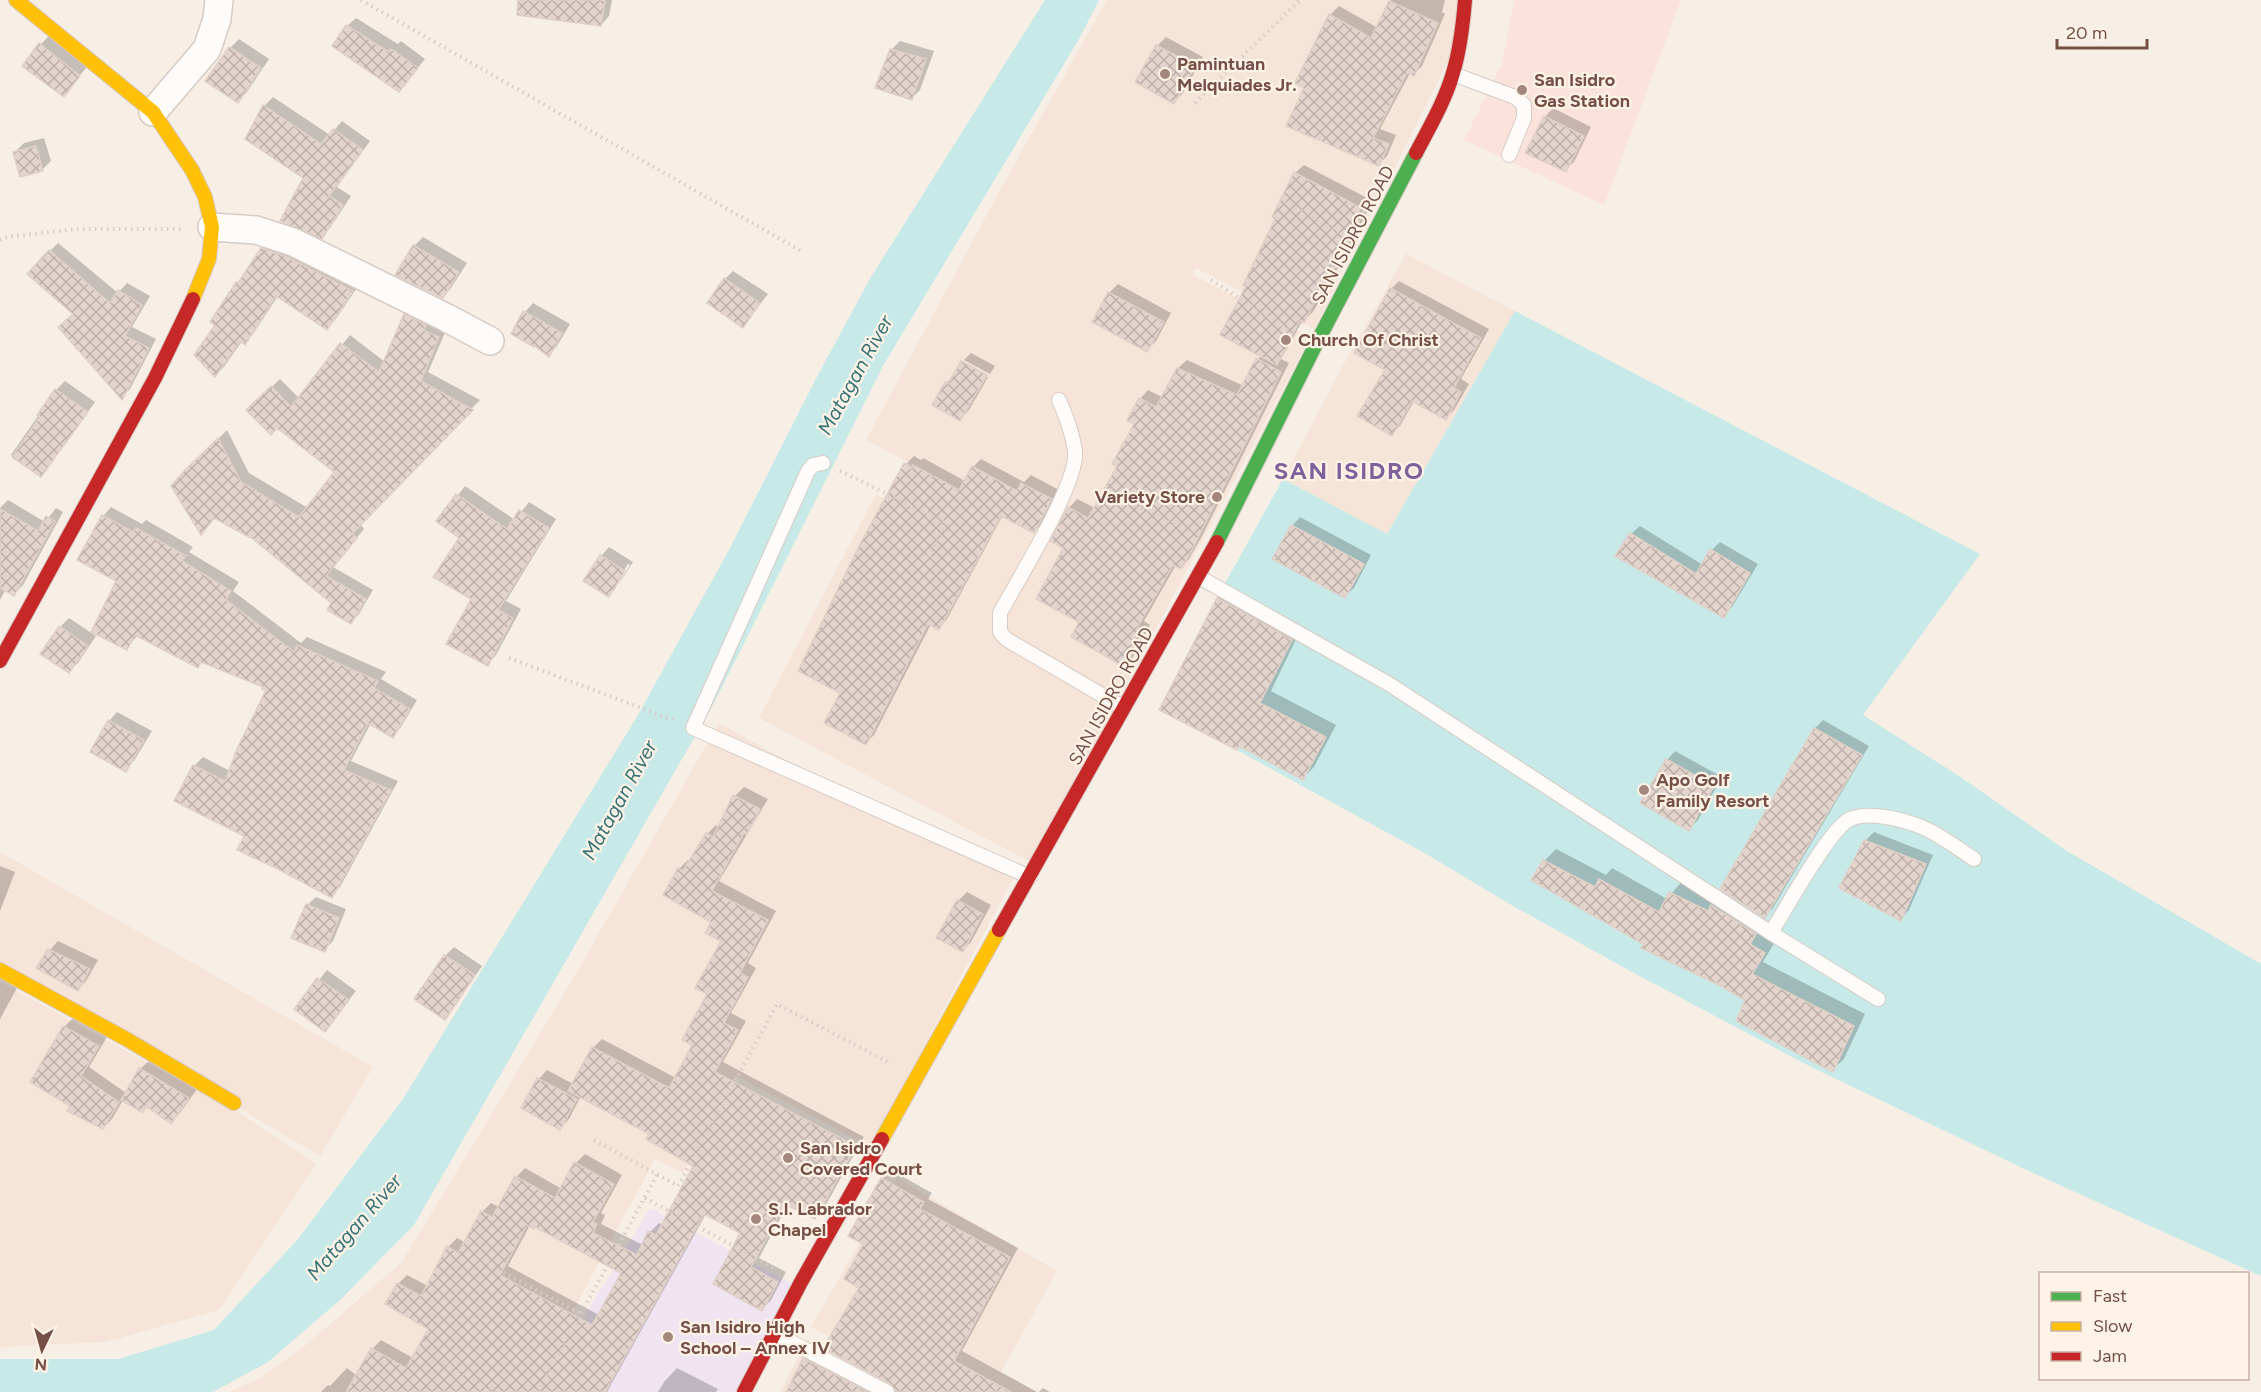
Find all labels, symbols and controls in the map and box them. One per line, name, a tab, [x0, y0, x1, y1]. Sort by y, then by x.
scale bar	[2057, 12, 2147, 50]
text: 20 m	[2066, 22, 2107, 44]
place label: Pamintuan Melquiades Jr.	[1177, 53, 1297, 96]
marker: Pamintuan Melquiades Jr.	[1158, 67, 1172, 81]
place label: San Isidro Gas Station	[1534, 69, 1630, 112]
marker: San Isidro Gas Station	[1515, 83, 1529, 97]
street label: SAN ISIDRO ROAD	[1307, 162, 1399, 308]
water label: Matagan River	[812, 310, 898, 439]
place label: Church Of Christ	[1298, 329, 1439, 351]
marker: Church Of Christ	[1279, 333, 1293, 347]
district label: SAN ISIDRO	[1274, 456, 1424, 485]
place label: Variety Store	[1094, 486, 1205, 508]
marker: Variety Store	[1210, 490, 1224, 504]
street label: SAN ISIDRO ROAD	[1064, 623, 1158, 769]
water label: Matagan River	[576, 735, 662, 864]
place label: Apo Golf Family Resort	[1656, 769, 1769, 812]
marker: Apo Golf Family Resort	[1637, 783, 1651, 797]
place label: San Isidro Covered Court	[800, 1137, 922, 1180]
marker: San Isidro Covered Court	[781, 1151, 795, 1165]
water label: Matagan River	[301, 1168, 407, 1285]
place label: S.I. Labrador Chapel	[768, 1198, 872, 1241]
marker: S.I. Labrador Chapel	[749, 1212, 763, 1226]
legend	[2039, 1272, 2249, 1380]
text: Fast	[2093, 1285, 2127, 1307]
text: Slow	[2093, 1315, 2132, 1337]
place label: San Isidro High School – Annex IV	[680, 1316, 830, 1359]
north arrow	[12, 1320, 72, 1380]
marker: San Isidro High School – Annex IV	[661, 1330, 675, 1344]
text: Jam	[2093, 1345, 2127, 1367]
text: N	[34, 1354, 48, 1374]

